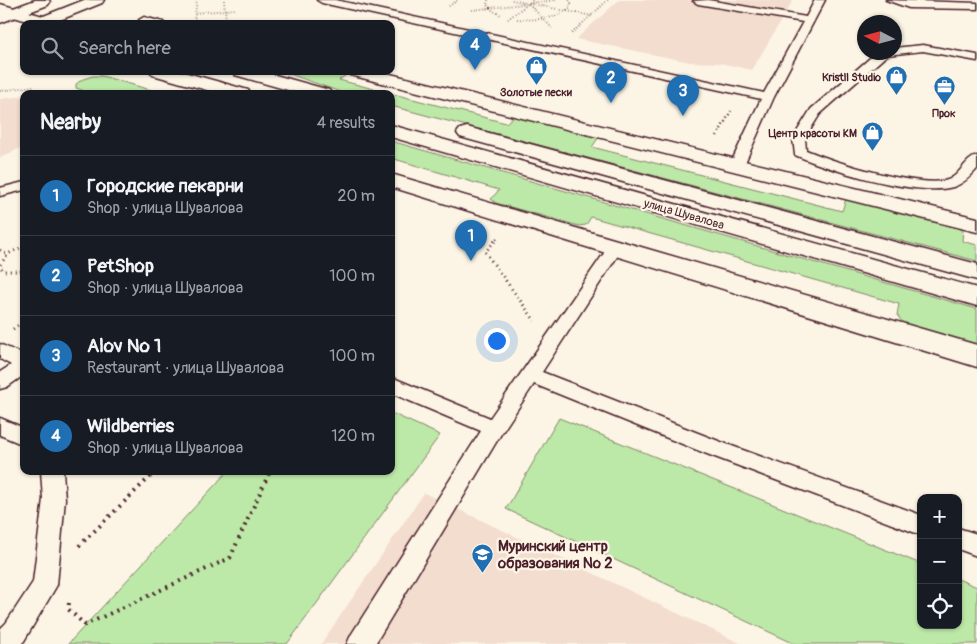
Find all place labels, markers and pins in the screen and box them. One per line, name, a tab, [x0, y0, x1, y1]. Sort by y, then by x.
pin: 4	[459, 29, 491, 70]
shop icon: Золотые пески	[524, 54, 548, 85]
pin: 2	[595, 62, 627, 103]
shop icon: Kristll Studio	[885, 65, 909, 96]
place label: Kristll Studio	[822, 71, 881, 84]
pin: 3	[667, 75, 699, 116]
office icon: Прок	[932, 75, 956, 106]
place label: Золотые пески	[500, 86, 572, 99]
place label: Прок	[932, 107, 956, 120]
shop icon: Центр красоты КМ	[861, 121, 885, 152]
place label: Центр красоты КМ	[768, 127, 857, 140]
pin: 1	[455, 220, 487, 261]
place label: Муринский центр образования № 2	[497, 537, 613, 573]
school or university icon: Муринский центр образования № 2	[470, 543, 494, 574]

